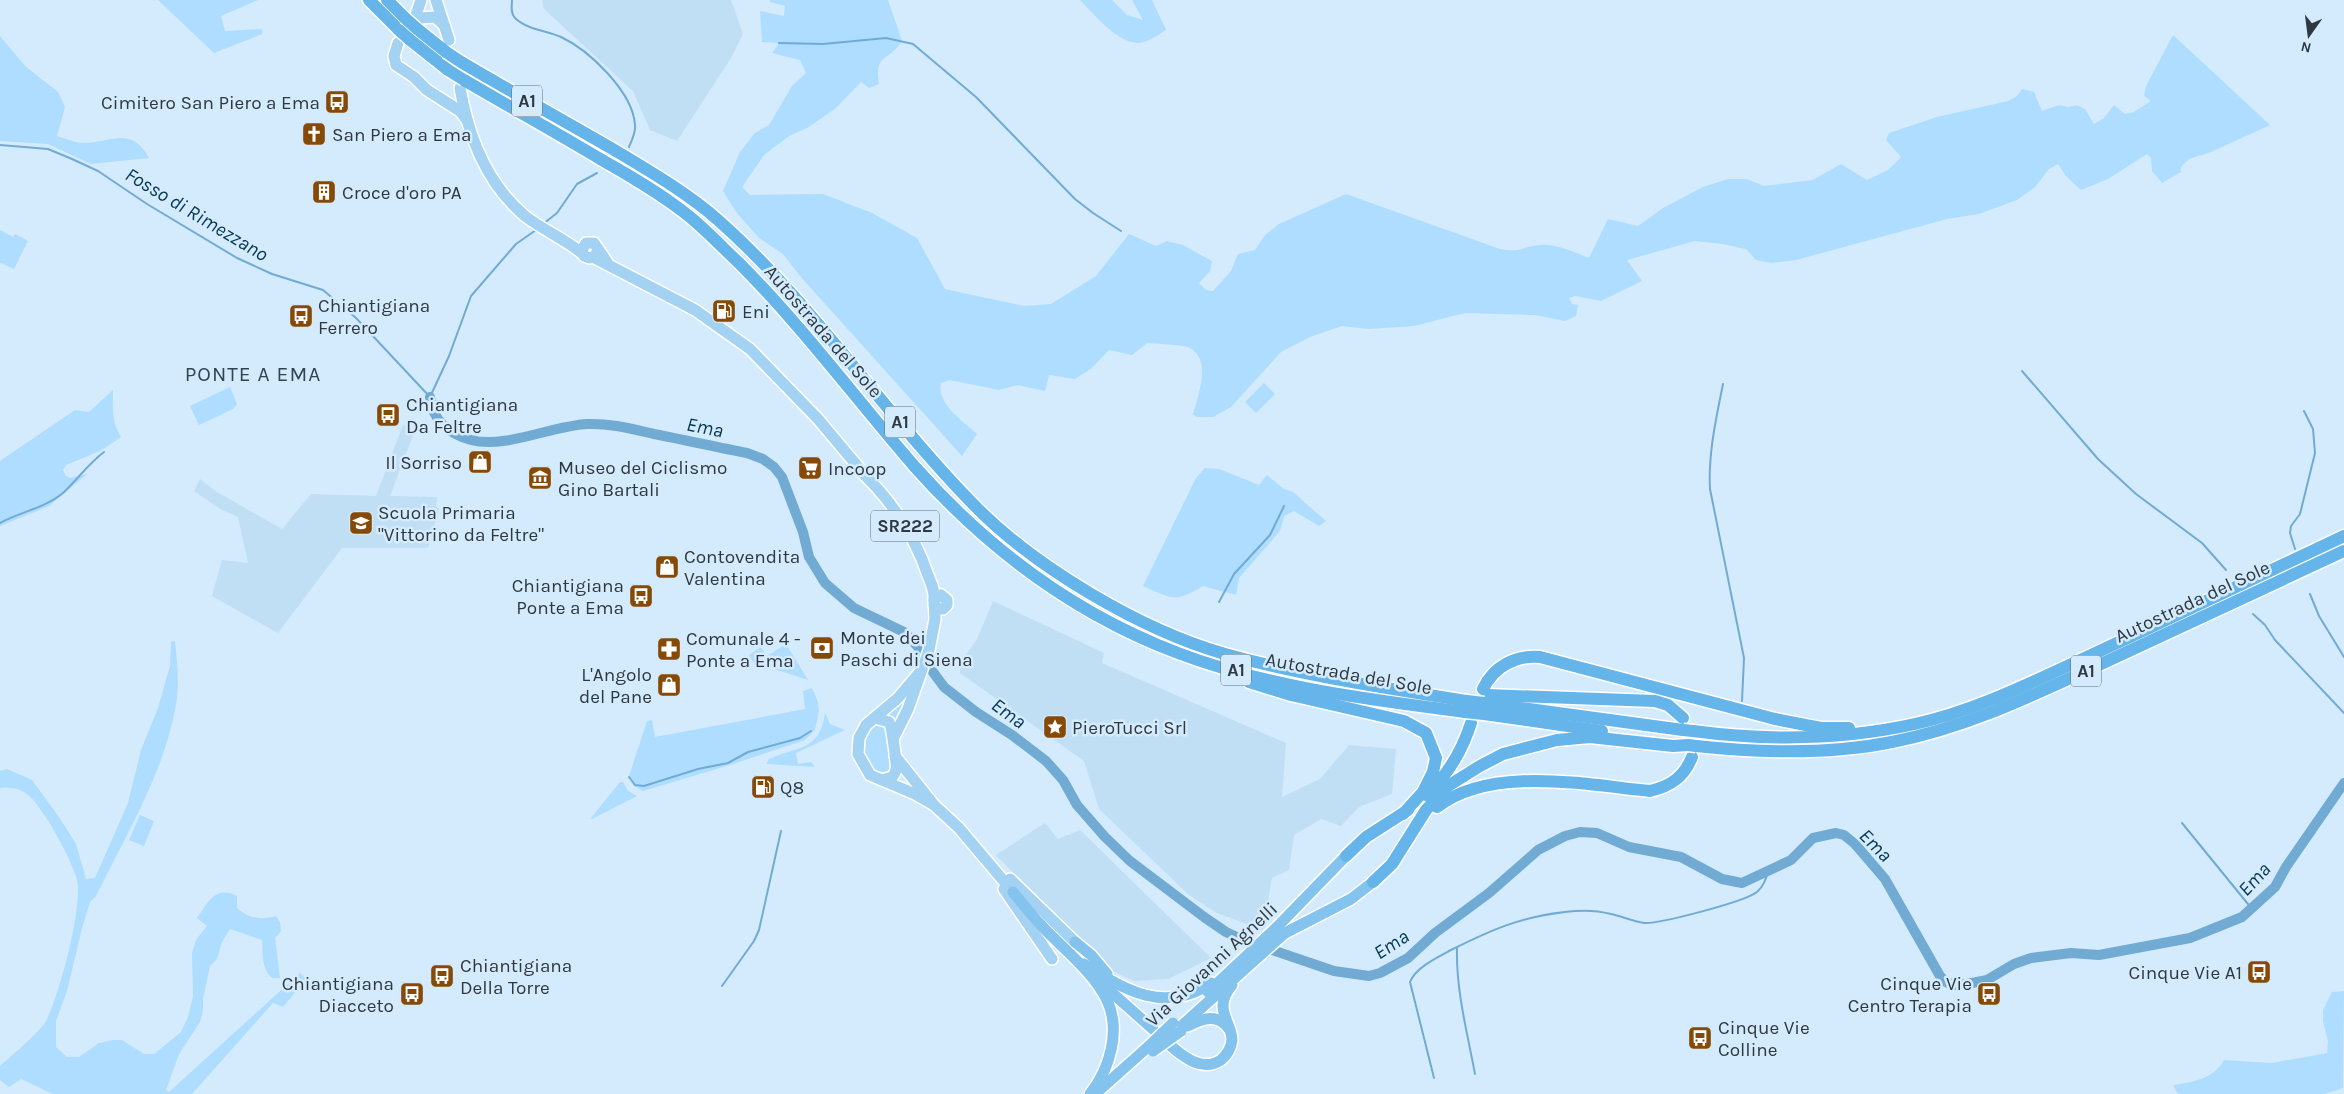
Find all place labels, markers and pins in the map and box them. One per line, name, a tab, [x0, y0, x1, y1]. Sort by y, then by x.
bus stop icon: Cimitero San Piero a Ema	[324, 89, 350, 115]
place label: Cimitero San Piero a Ema	[101, 92, 320, 114]
church icon: San Piero a Ema	[301, 121, 327, 147]
place label: San Piero a Ema	[332, 124, 472, 146]
building icon: Croce d'oro PA	[311, 179, 337, 205]
place label: Croce d'oro PA	[342, 182, 462, 204]
place label: Chiantigiana Ferrero	[318, 295, 430, 339]
fuel station icon: Eni	[711, 298, 737, 324]
place label: Eni	[742, 301, 770, 323]
bus stop icon: Chiantigiana Ferrero	[288, 303, 314, 329]
place label: Chiantigiana Da Feltre	[406, 394, 518, 438]
bus stop icon: Chiantigiana Da Feltre	[375, 402, 401, 428]
shop icon: Il Sorriso	[467, 449, 493, 475]
place label: Il Sorriso	[385, 452, 462, 474]
supermarket icon: Incoop	[797, 455, 823, 481]
place label: Museo del Ciclismo Gino Bartali	[558, 457, 727, 501]
place label: Incoop	[828, 458, 886, 480]
museum icon: Museo del Ciclismo Gino Bartali	[527, 465, 553, 491]
place label: Scuola Primaria "Vittorino da Feltre"	[378, 502, 544, 546]
school or university icon: Scuola Primaria "Vittorino da Feltre"	[348, 510, 374, 536]
place label: Contovendita Valentina	[684, 546, 800, 590]
shop icon: Contovendita Valentina	[654, 554, 680, 580]
place label: Chiantigiana Ponte a Ema	[512, 575, 624, 619]
bus stop icon: Chiantigiana Ponte a Ema	[628, 583, 654, 609]
place label: Monte dei Paschi di Siena	[840, 627, 973, 671]
place label: Comunale 4 - Ponte a Ema	[686, 628, 801, 672]
bank icon: Monte dei Paschi di Siena	[809, 635, 835, 661]
pharmacy icon: Comunale 4 - Ponte a Ema	[656, 636, 682, 662]
place label: L'Angolo del Pane	[579, 664, 652, 708]
shop icon: L'Angolo del Pane	[656, 672, 682, 698]
place icon: PieroTucci Srl	[1042, 714, 1068, 740]
place label: PieroTucci Srl	[1072, 717, 1187, 739]
fuel station icon: Q8	[750, 774, 776, 800]
place label: Q8	[780, 777, 804, 799]
place label: Chiantigiana Della Torre	[460, 955, 572, 999]
bus stop icon: Cinque Vie A1	[2246, 959, 2272, 985]
place label: Cinque Vie A1	[2129, 962, 2242, 984]
bus stop icon: Chiantigiana Della Torre	[429, 963, 455, 989]
place label: Chiantigiana Diacceto	[282, 973, 394, 1017]
place label: Cinque Vie Centro Terapia	[1848, 973, 1972, 1017]
bus stop icon: Chiantigiana Diacceto	[399, 981, 425, 1007]
bus stop icon: Cinque Vie Centro Terapia	[1976, 981, 2002, 1007]
place label: Cinque Vie Colline	[1718, 1017, 1810, 1061]
bus stop icon: Cinque Vie Colline	[1687, 1025, 1713, 1051]

